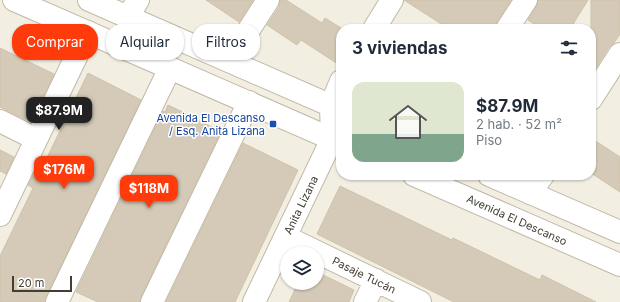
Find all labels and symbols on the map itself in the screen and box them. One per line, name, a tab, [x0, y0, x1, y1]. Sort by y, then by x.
pin: $87.9M	[26, 97, 92, 131]
place label: Avenida El Descanso / Esq. Anita Lizana	[157, 111, 265, 138]
marker: Avenida El Descanso / Esq. Anita Lizana	[268, 119, 278, 129]
pin: $176M	[36, 156, 92, 190]
street label: Anita Lizana	[281, 173, 321, 237]
pin: $118M	[121, 175, 177, 209]
street label: Avenida El Descanso	[465, 192, 570, 249]
street label: Pasaje Tucán	[330, 254, 398, 296]
scale bar	[12, 274, 72, 293]

